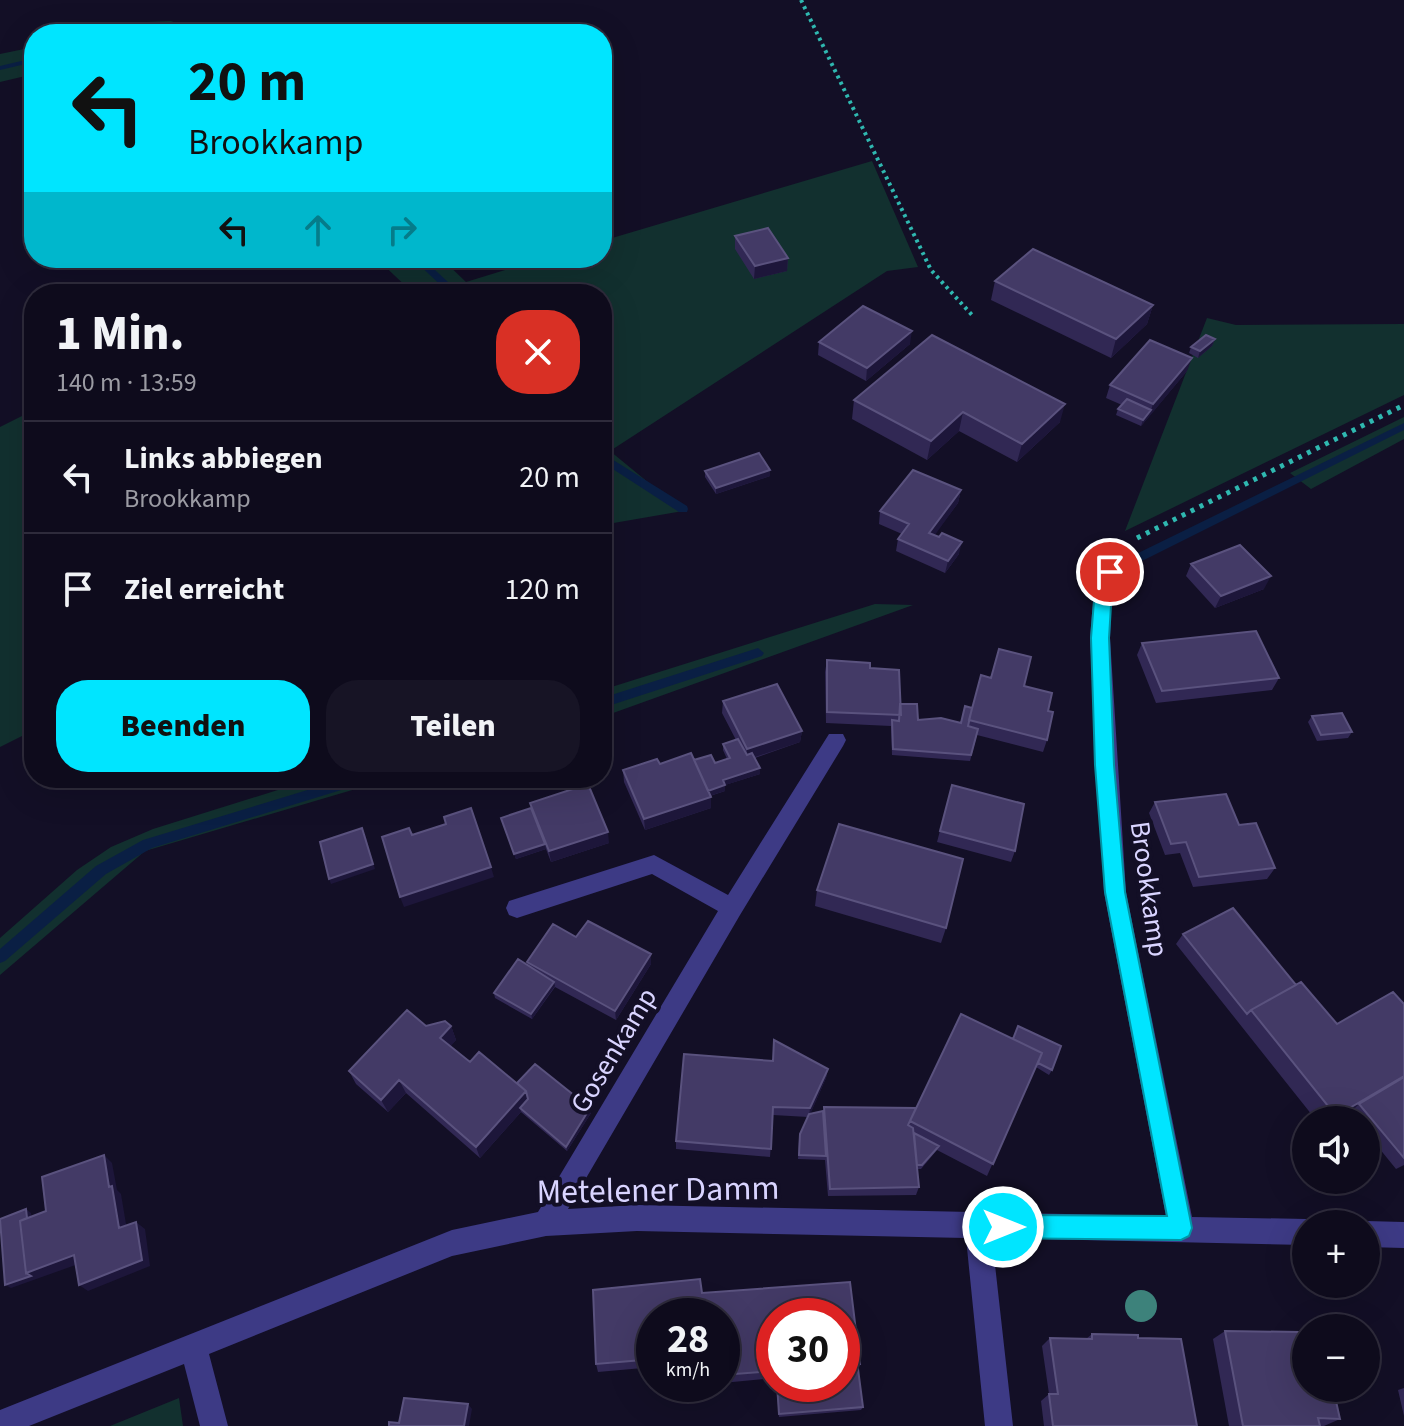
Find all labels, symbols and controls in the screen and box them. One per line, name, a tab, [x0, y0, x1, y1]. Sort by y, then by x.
text: 20 m	[188, 43, 306, 122]
icon: left	[56, 56, 160, 160]
text: Brookkamp	[188, 117, 364, 168]
icon: left	[212, 208, 256, 252]
icon: ahead	[296, 208, 340, 252]
icon: right	[380, 208, 424, 252]
text: 1 Min.	[56, 300, 184, 368]
button: close	[496, 310, 580, 394]
text: 140 m · 13:59	[56, 364, 197, 401]
text: Links abbiegen	[124, 437, 323, 480]
icon: left	[56, 455, 100, 499]
text: 20 m	[519, 456, 580, 499]
text: Brookkamp	[124, 480, 251, 517]
pin	[1076, 538, 1144, 606]
icon: arrive	[1088, 550, 1132, 594]
icon: arrive	[56, 567, 100, 611]
text: Ziel erreicht	[124, 568, 284, 611]
text: 120 m	[504, 568, 580, 611]
button: Beenden	[56, 680, 310, 772]
button: Teilen	[326, 680, 580, 772]
street label: Brookkamp	[1120, 819, 1178, 960]
street label: Gosenkamp	[561, 980, 667, 1121]
map controls	[1292, 1106, 1380, 1402]
button: sound	[1292, 1106, 1380, 1194]
street label: Metelener Damm	[536, 1164, 780, 1217]
position arrow	[961, 1185, 1045, 1269]
button: +	[1292, 1210, 1380, 1298]
speed limit sign: 30	[756, 1298, 860, 1402]
text: 28	[667, 1311, 709, 1368]
button: −	[1292, 1314, 1380, 1402]
text: km/h	[666, 1356, 710, 1384]

